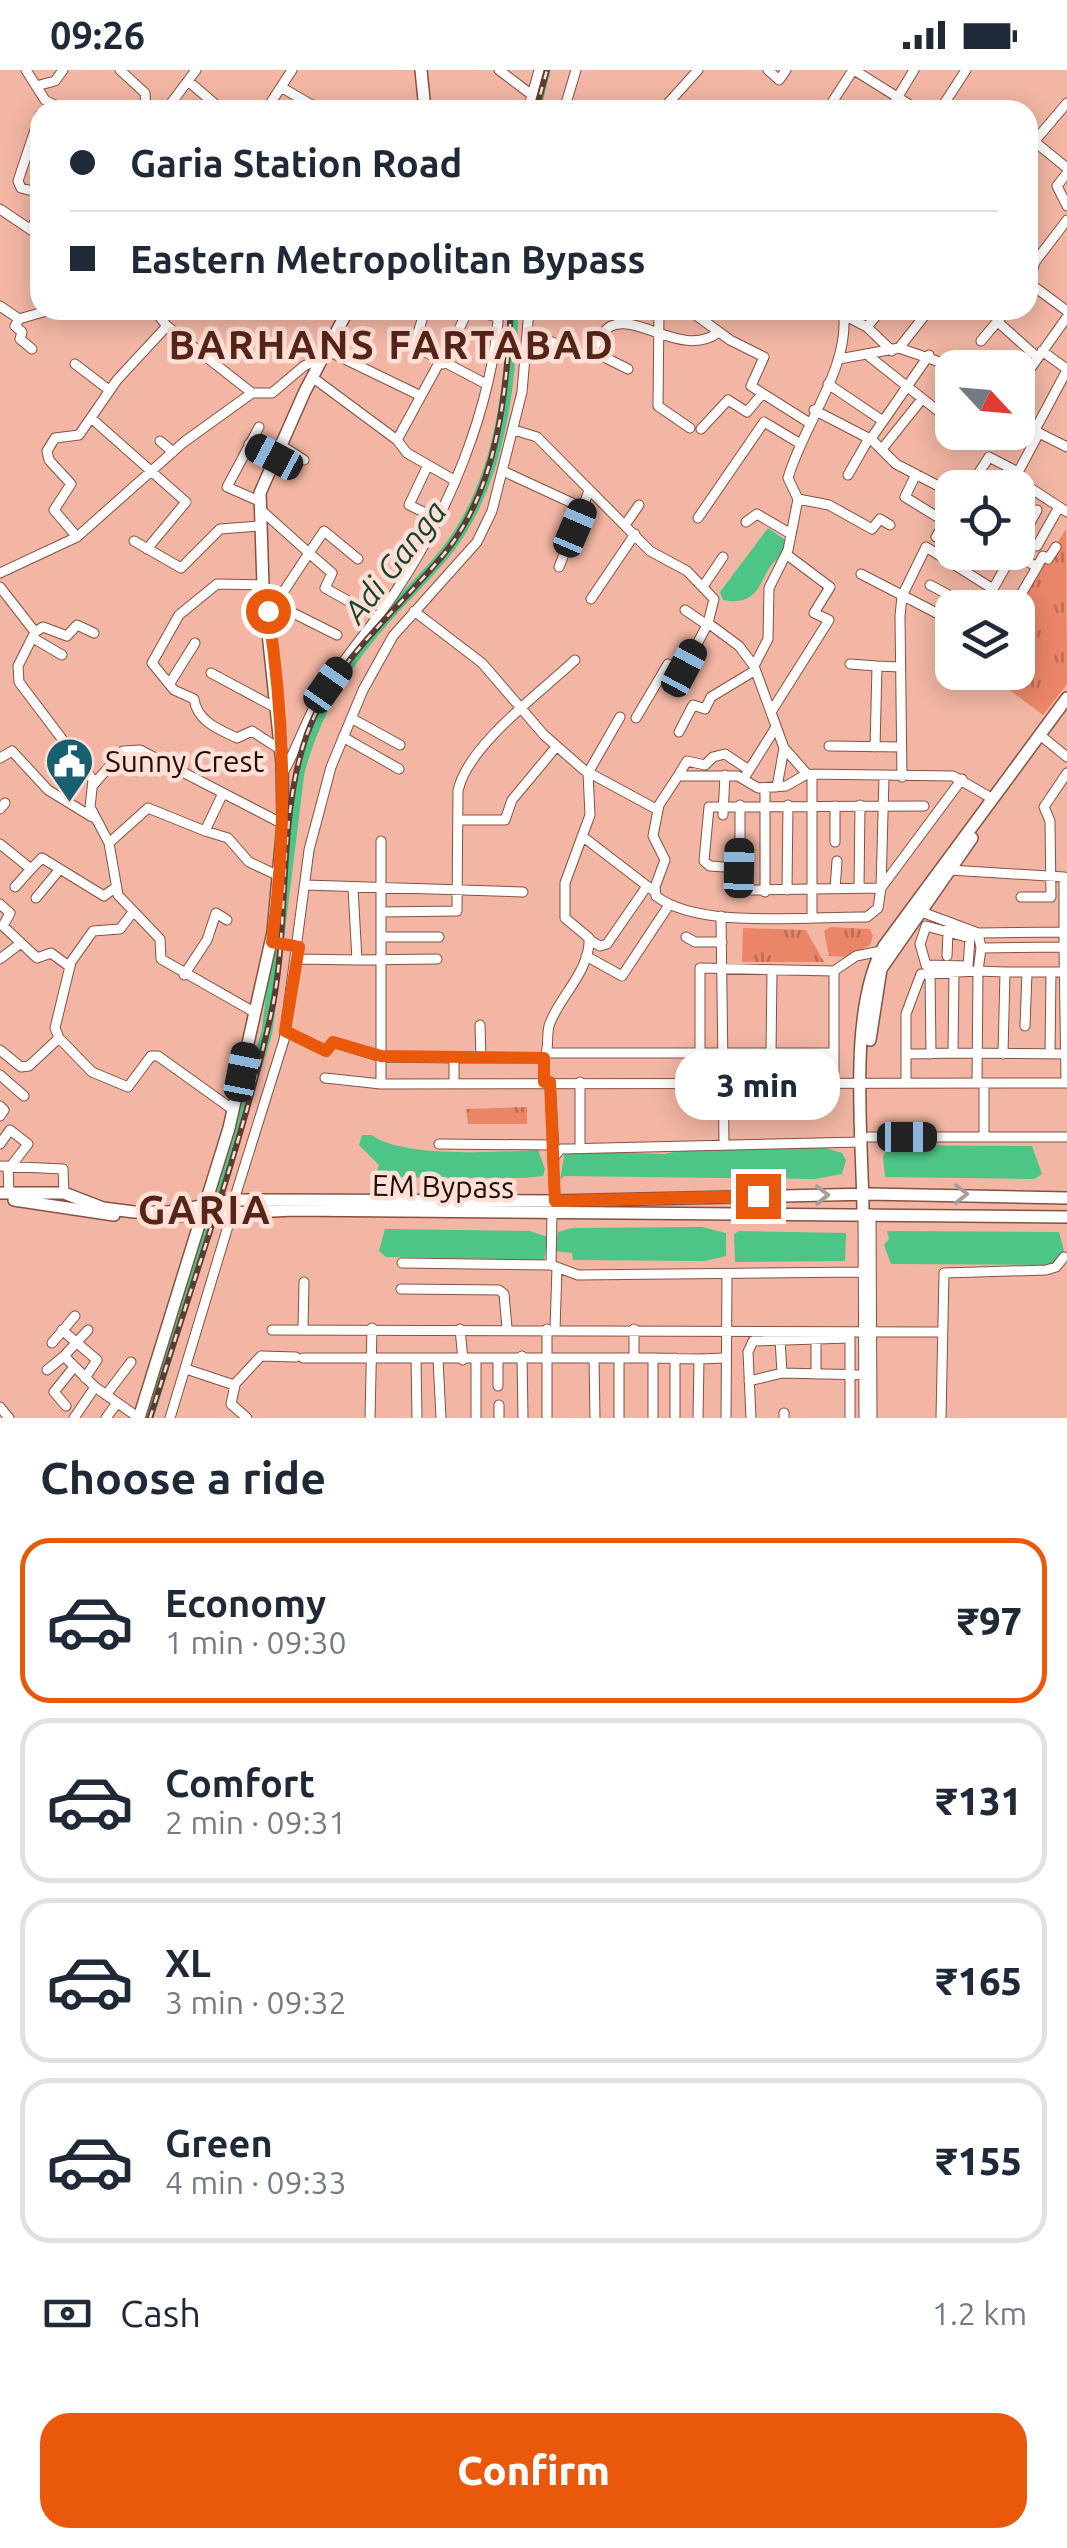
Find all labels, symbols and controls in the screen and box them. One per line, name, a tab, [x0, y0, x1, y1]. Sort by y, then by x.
text: 09:26	[50, 14, 145, 56]
text: Garia Station Road	[130, 142, 462, 184]
text: Eastern Metropolitan Bypass	[130, 238, 645, 280]
district label: BARHANS FARTABAD	[168, 322, 616, 367]
north arrow	[935, 350, 1035, 450]
map controls	[935, 350, 1035, 690]
car	[240, 430, 308, 484]
button: locate	[935, 470, 1035, 570]
water label: Adi Ganga	[334, 493, 453, 631]
car	[549, 495, 601, 561]
route start	[246, 589, 291, 634]
button: layers	[935, 590, 1035, 690]
car	[657, 634, 711, 702]
car	[299, 652, 357, 718]
public building icon: Sunny Crest	[44, 736, 96, 804]
place label: Sunny Crest	[105, 744, 265, 778]
car	[723, 838, 755, 898]
car	[222, 1040, 262, 1104]
callout: 3 min	[676, 1051, 840, 1121]
text: 3 min	[717, 1067, 798, 1103]
car	[877, 1122, 937, 1152]
street label: EM Bypass	[372, 1168, 514, 1204]
route end	[736, 1174, 781, 1219]
one-way arrow	[954, 1183, 969, 1205]
one-way arrow	[814, 1184, 830, 1206]
district label: GARIA	[138, 1187, 272, 1232]
text: Choose a ride	[40, 1452, 326, 1503]
icon: car	[45, 1576, 135, 1666]
text: Economy	[165, 1582, 326, 1624]
text: ₹97	[958, 1600, 1022, 1642]
text: 1 min · 09:30	[165, 1624, 347, 1660]
icon: car	[45, 1756, 135, 1846]
text: Comfort	[165, 1762, 315, 1804]
text: ₹131	[936, 1780, 1022, 1822]
text: 2 min · 09:31	[165, 1804, 347, 1840]
icon: car	[45, 1936, 135, 2026]
text: XL	[165, 1942, 211, 1984]
text: ₹165	[936, 1960, 1022, 2002]
text: 3 min · 09:32	[165, 1984, 347, 2020]
icon: car	[45, 2116, 135, 2206]
text: Green	[165, 2122, 273, 2164]
text: ₹155	[936, 2140, 1022, 2182]
text: 4 min · 09:33	[165, 2164, 347, 2200]
icon: cash	[40, 2286, 95, 2341]
text: Cash	[120, 2292, 201, 2334]
text: 1.2 km	[932, 2295, 1027, 2331]
button: Confirm	[40, 2413, 1027, 2528]

